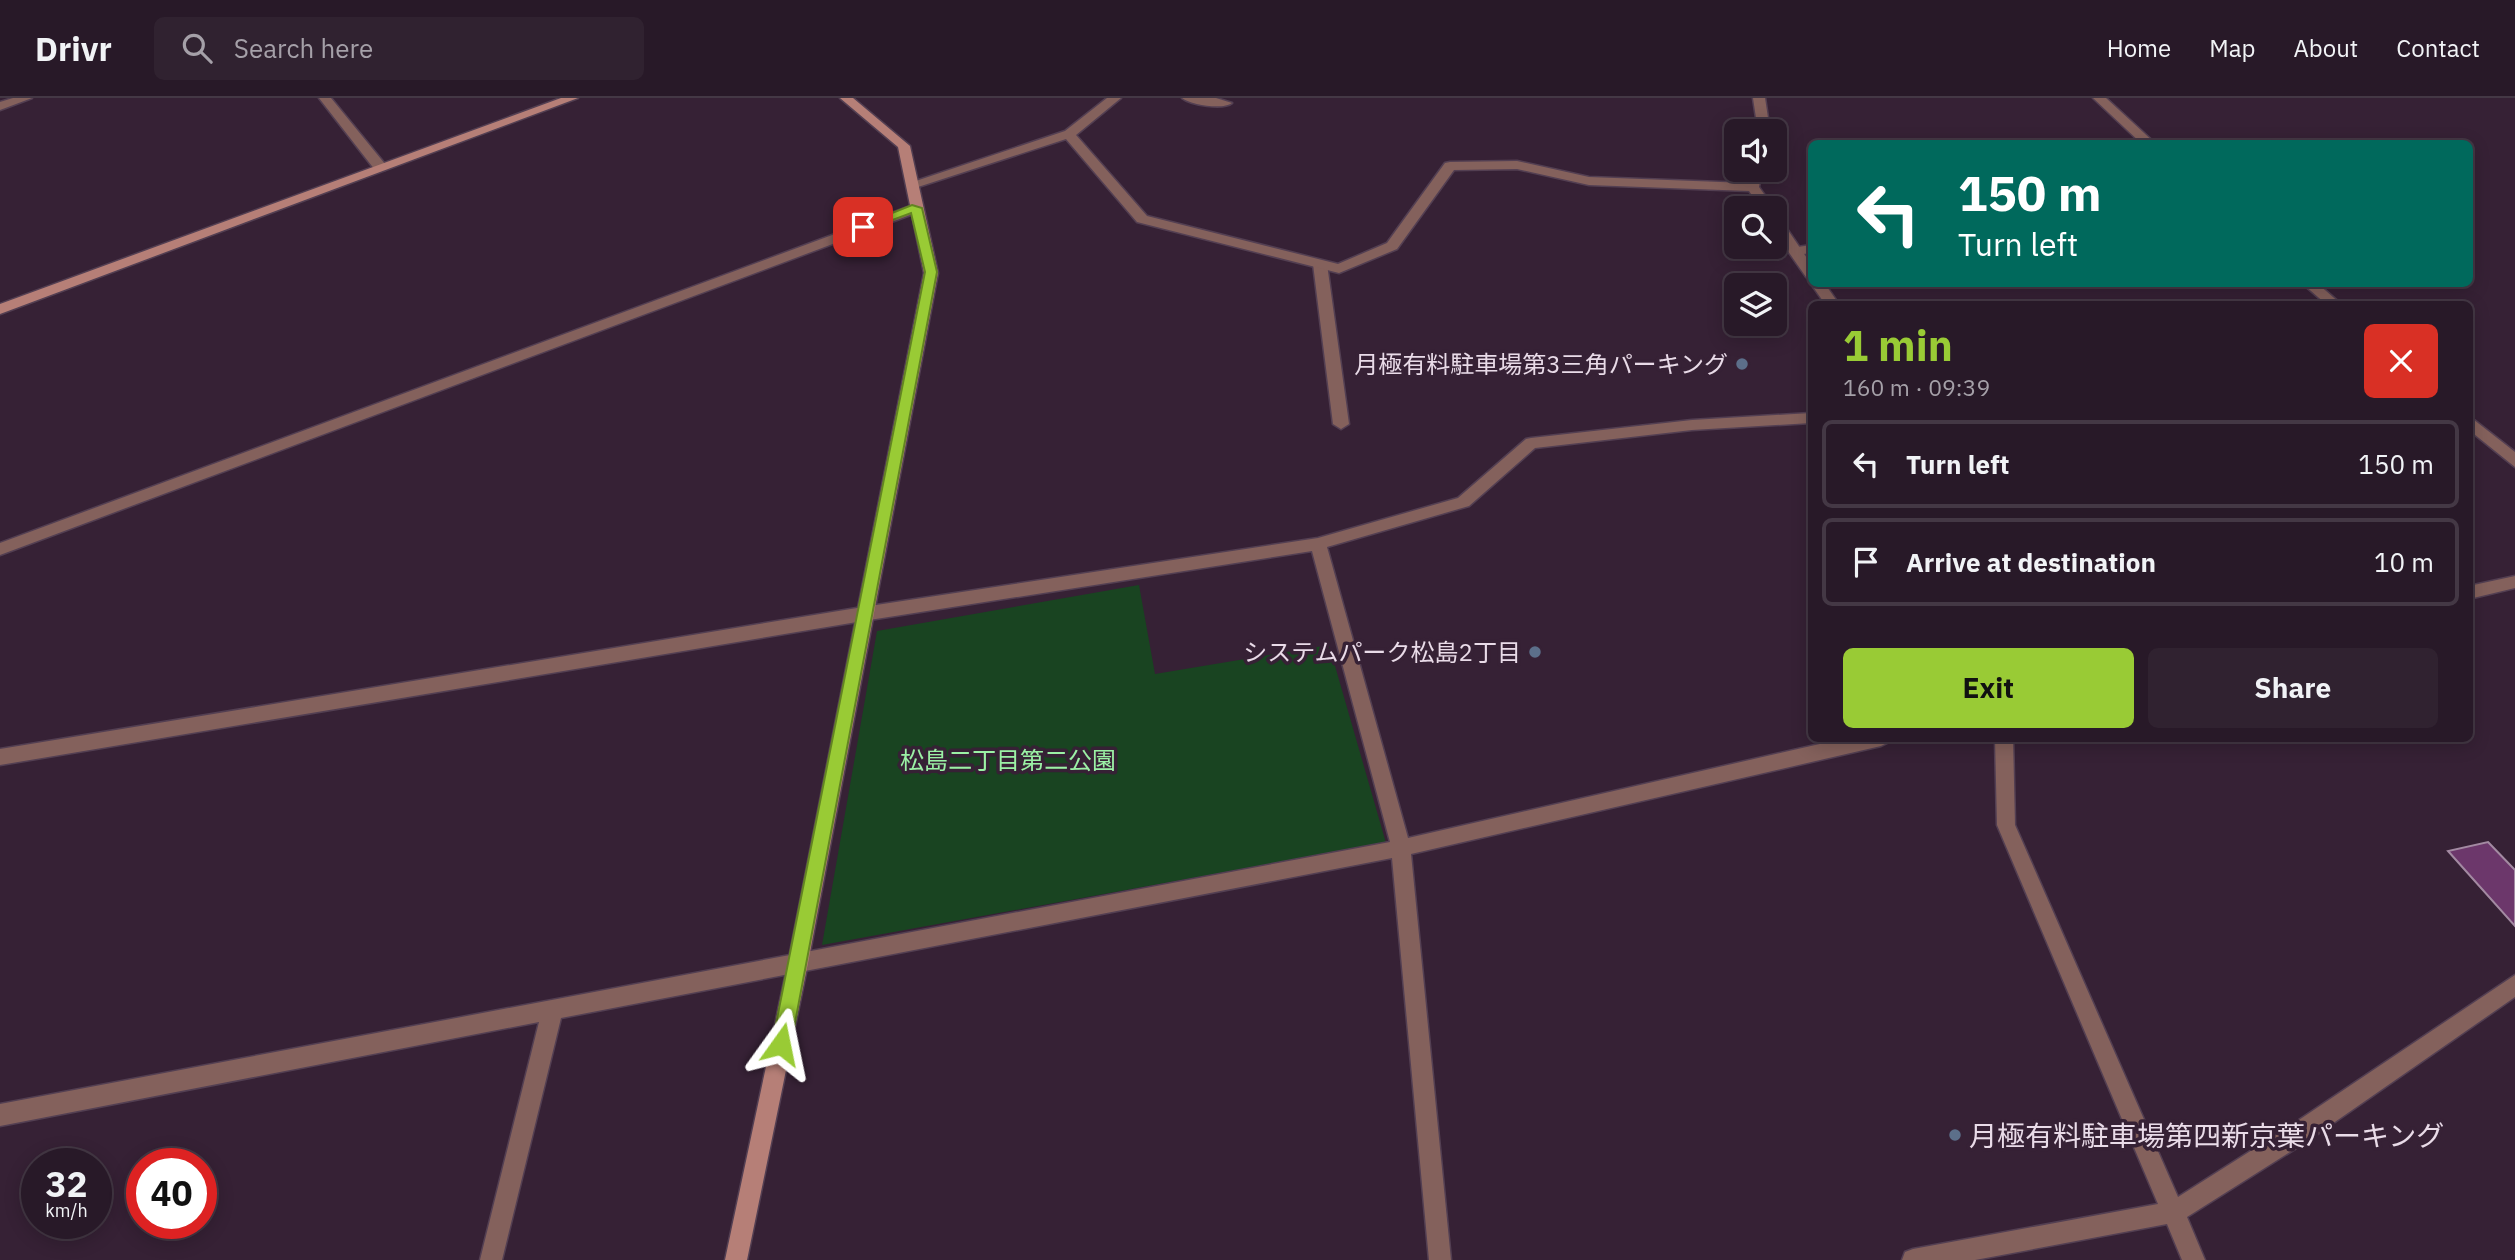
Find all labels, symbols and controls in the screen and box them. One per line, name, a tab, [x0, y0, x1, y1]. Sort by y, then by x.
search box	[154, 17, 644, 80]
text: Drivr	[35, 27, 112, 70]
icon: search	[178, 29, 216, 67]
text: Search here	[234, 31, 373, 65]
text: Home	[2107, 32, 2171, 64]
text: Map	[2209, 32, 2255, 64]
text: About	[2293, 32, 2358, 64]
text: Contact	[2396, 32, 2480, 64]
map controls	[1724, 119, 1787, 336]
button: sound	[1724, 119, 1787, 182]
text: 150 m	[1958, 161, 2102, 224]
icon: left	[1843, 168, 1934, 259]
button: search	[1724, 196, 1787, 259]
pin	[833, 197, 893, 257]
icon: arrive	[844, 208, 882, 246]
text: Turn left	[1958, 223, 2078, 265]
button: layers	[1724, 273, 1787, 336]
text: 1 min	[1843, 318, 1953, 373]
button: close	[2364, 324, 2438, 398]
place label: 月極有料駐車場第3三角パーキング	[1354, 348, 1728, 380]
marker: 月極有料駐車場第3三角パーキング	[1734, 356, 1750, 372]
text: 160 m · 09:39	[1843, 372, 1990, 402]
icon: left	[1847, 445, 1885, 483]
text: Turn left	[1906, 447, 2009, 481]
text: 150 m	[2358, 447, 2434, 481]
icon: arrive	[1847, 543, 1885, 581]
text: Arrive at destination	[1906, 545, 2156, 579]
text: 10 m	[2374, 545, 2434, 579]
place label: システムパーク松島2丁目	[1243, 636, 1521, 668]
marker: システムパーク松島2丁目	[1527, 644, 1543, 660]
button: Exit	[1843, 648, 2134, 728]
button: Share	[2148, 648, 2438, 728]
park label: 松島二丁目第二公園	[900, 744, 1116, 776]
position arrow	[744, 1007, 818, 1081]
place label: 月極有料駐車場第四新京葉パーキング	[1969, 1117, 2444, 1154]
marker: 月極有料駐車場第四新京葉パーキング	[1947, 1127, 1963, 1143]
speed limit sign: 40	[126, 1148, 217, 1239]
text: 32	[45, 1161, 88, 1207]
text: km/h	[45, 1199, 88, 1222]

